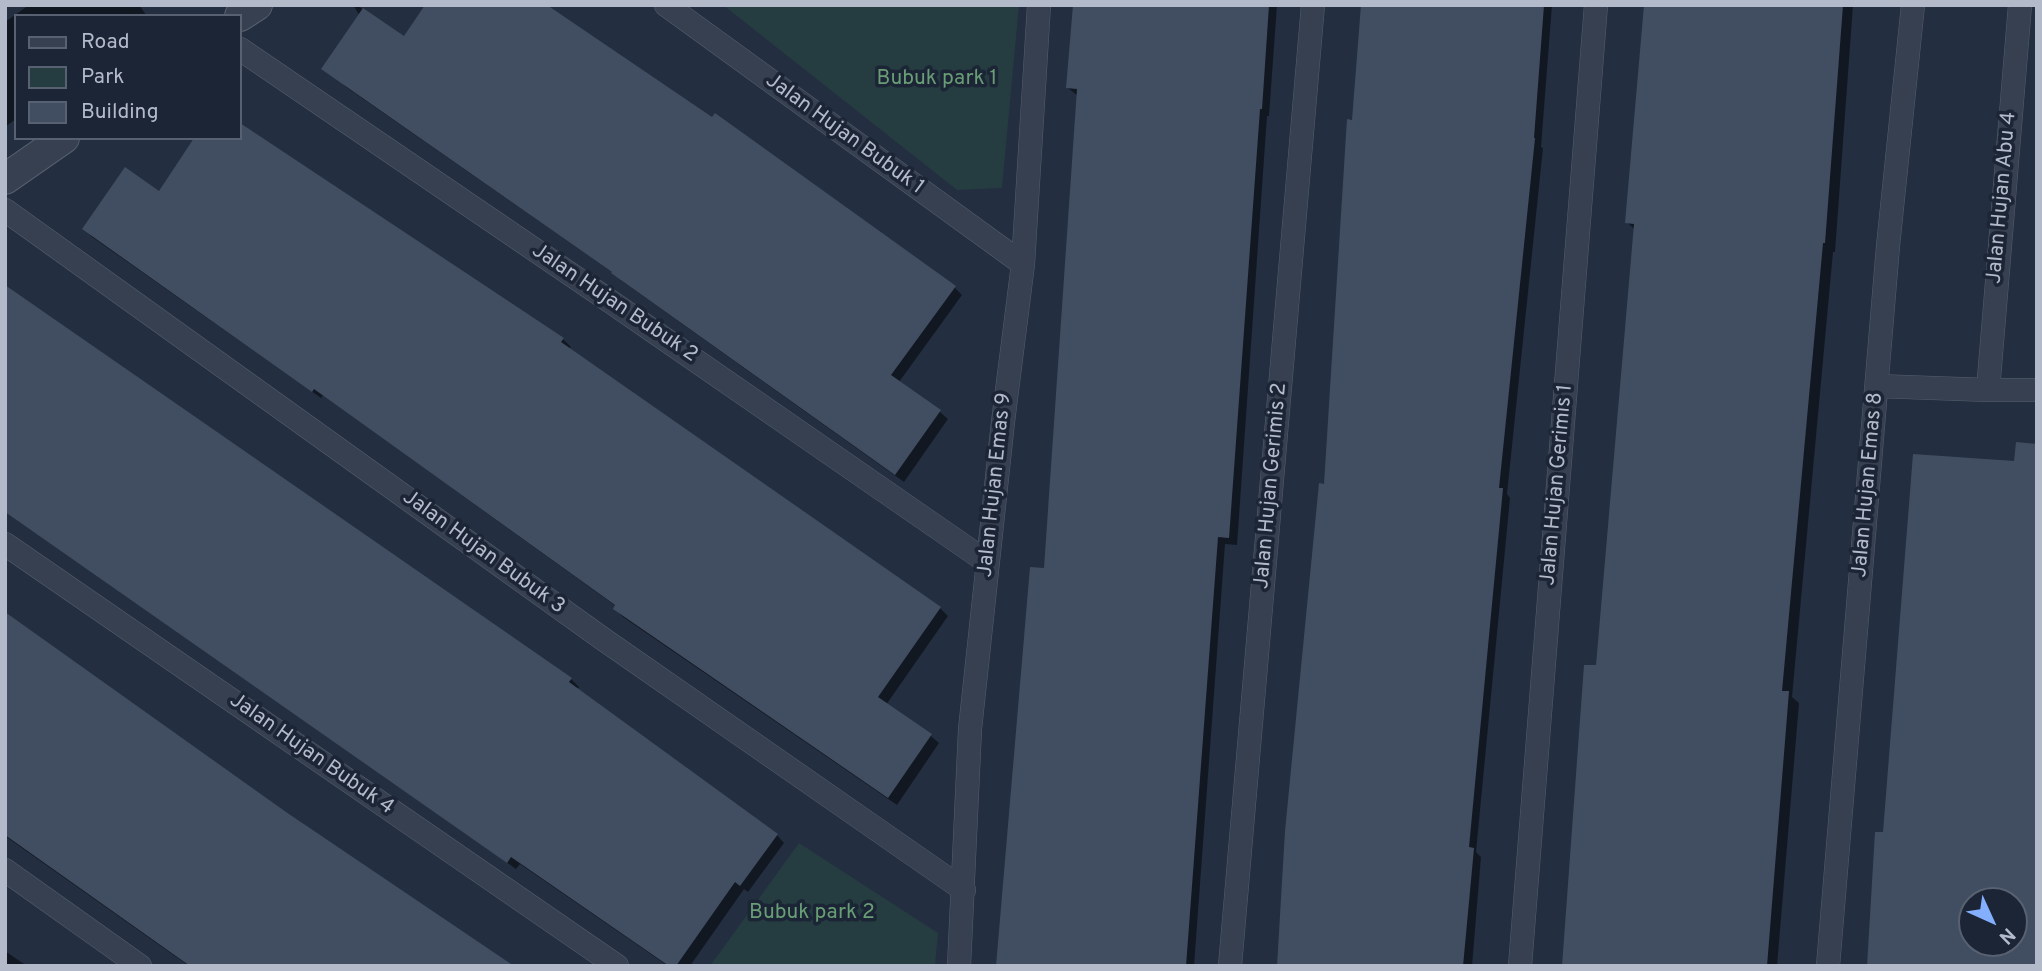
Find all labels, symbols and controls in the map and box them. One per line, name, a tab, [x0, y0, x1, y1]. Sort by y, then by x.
legend	[14, 14, 242, 140]
text: Road	[81, 29, 130, 56]
text: Park	[81, 64, 124, 91]
park label: Bubuk park 1	[877, 67, 997, 93]
street label: Jalan Hujan Bubuk 1	[760, 69, 928, 201]
text: Building	[81, 99, 159, 126]
street label: Jalan Hujan Abu 4	[1983, 111, 2023, 285]
street label: Jalan Hujan Bubuk 2	[526, 239, 702, 369]
street label: Jalan Hujan Gerimis 2	[1250, 382, 1294, 590]
street label: Jalan Hujan Gerimis 1	[1537, 383, 1579, 587]
street label: Jalan Hujan Emas 9	[974, 391, 1018, 579]
street label: Jalan Hujan Emas 8	[1848, 391, 1890, 579]
street label: Jalan Hujan Bubuk 3	[397, 486, 569, 620]
street label: Jalan Hujan Bubuk 4	[224, 689, 398, 821]
north arrow	[1958, 887, 2028, 957]
park label: Bubuk park 2	[749, 901, 875, 927]
text: N	[1993, 922, 2020, 949]

